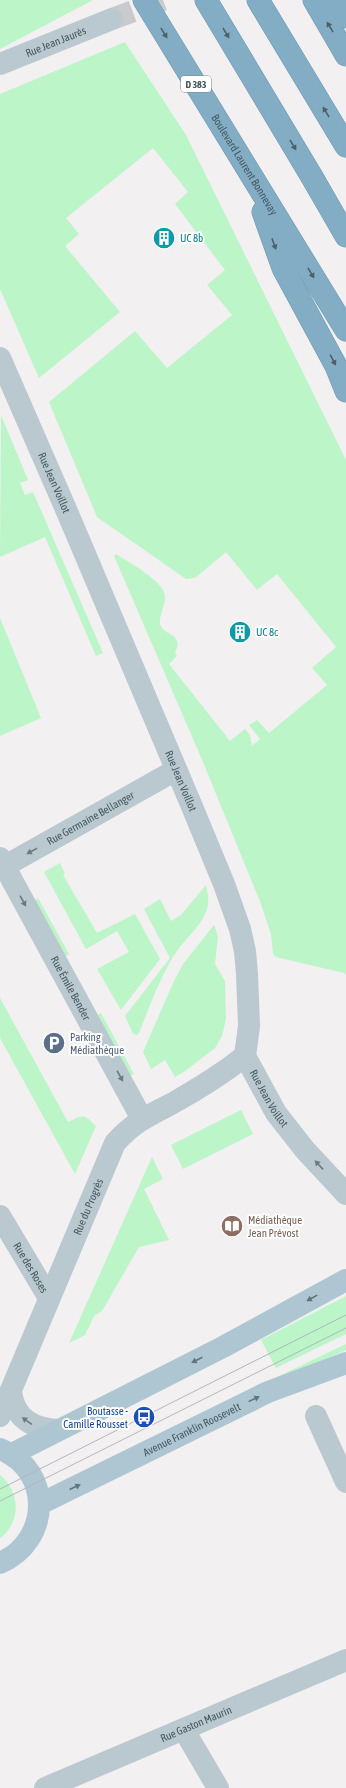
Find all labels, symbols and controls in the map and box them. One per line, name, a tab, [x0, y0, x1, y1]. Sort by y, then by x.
one-way arrow	[326, 21, 333, 33]
street label: Rue Jean Jaurès	[24, 24, 88, 59]
one-way arrow	[161, 27, 168, 39]
one-way arrow	[222, 27, 229, 39]
road number: D 383	[181, 76, 211, 92]
one-way arrow	[322, 106, 329, 118]
street label: Boulevard Laurent Bonnevay	[209, 112, 280, 218]
one-way arrow	[289, 140, 297, 150]
building icon: UC 8b	[151, 225, 177, 251]
place label: UC 8b	[180, 232, 203, 244]
one-way arrow	[272, 238, 278, 250]
one-way arrow	[307, 268, 315, 278]
one-way arrow	[329, 354, 336, 366]
street label: Rue Jean Voillot	[36, 451, 73, 515]
building icon: UC 8c	[227, 619, 253, 645]
place label: UC 8c	[256, 626, 279, 638]
street label: Rue Jean Voillot	[163, 749, 199, 813]
street label: Rue Germaine Bellanger	[45, 788, 137, 847]
one-way arrow	[26, 848, 38, 854]
one-way arrow	[20, 895, 27, 906]
street label: Rue Émile Bender	[49, 954, 93, 1023]
parking icon: Parking Médiathèque	[41, 1030, 67, 1056]
place label: Parking Médiathèque	[70, 1031, 124, 1056]
street label: Rue Jean Voillot	[247, 1067, 291, 1129]
one-way arrow	[116, 1070, 123, 1082]
one-way arrow	[315, 1160, 324, 1171]
street label: Rue du Progrès	[71, 1177, 105, 1237]
library icon: Médiathèque Jean Prévost	[219, 1213, 245, 1239]
place label: Médiathèque Jean Prévost	[248, 1214, 302, 1239]
street label: Rue des Roses	[11, 1240, 50, 1295]
one-way arrow	[306, 1295, 318, 1302]
one-way arrow	[192, 1357, 203, 1363]
one-way arrow	[249, 1396, 260, 1402]
street label: Avenue Franklin Roosevelt	[141, 1401, 242, 1458]
bus stop icon: Boutasse - Camille Rousset	[131, 1404, 157, 1430]
place label: Boutasse - Camille Rousset	[63, 1405, 128, 1430]
one-way arrow	[22, 1417, 32, 1425]
one-way arrow	[69, 1484, 80, 1490]
street label: Rue Gaston Maurin	[158, 1703, 233, 1744]

